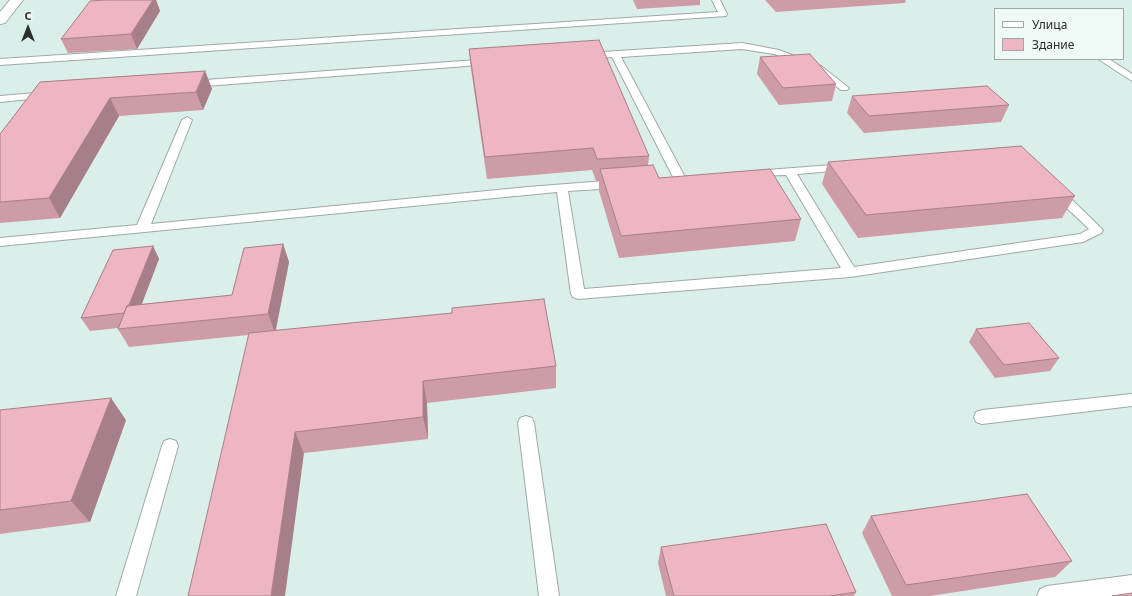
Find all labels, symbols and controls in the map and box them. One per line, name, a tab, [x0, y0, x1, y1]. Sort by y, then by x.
north arrow	[8, 8, 48, 48]
text: С	[24, 8, 32, 23]
legend	[994, 8, 1124, 60]
text: Улица	[1032, 16, 1067, 33]
text: Здание	[1032, 36, 1074, 53]

